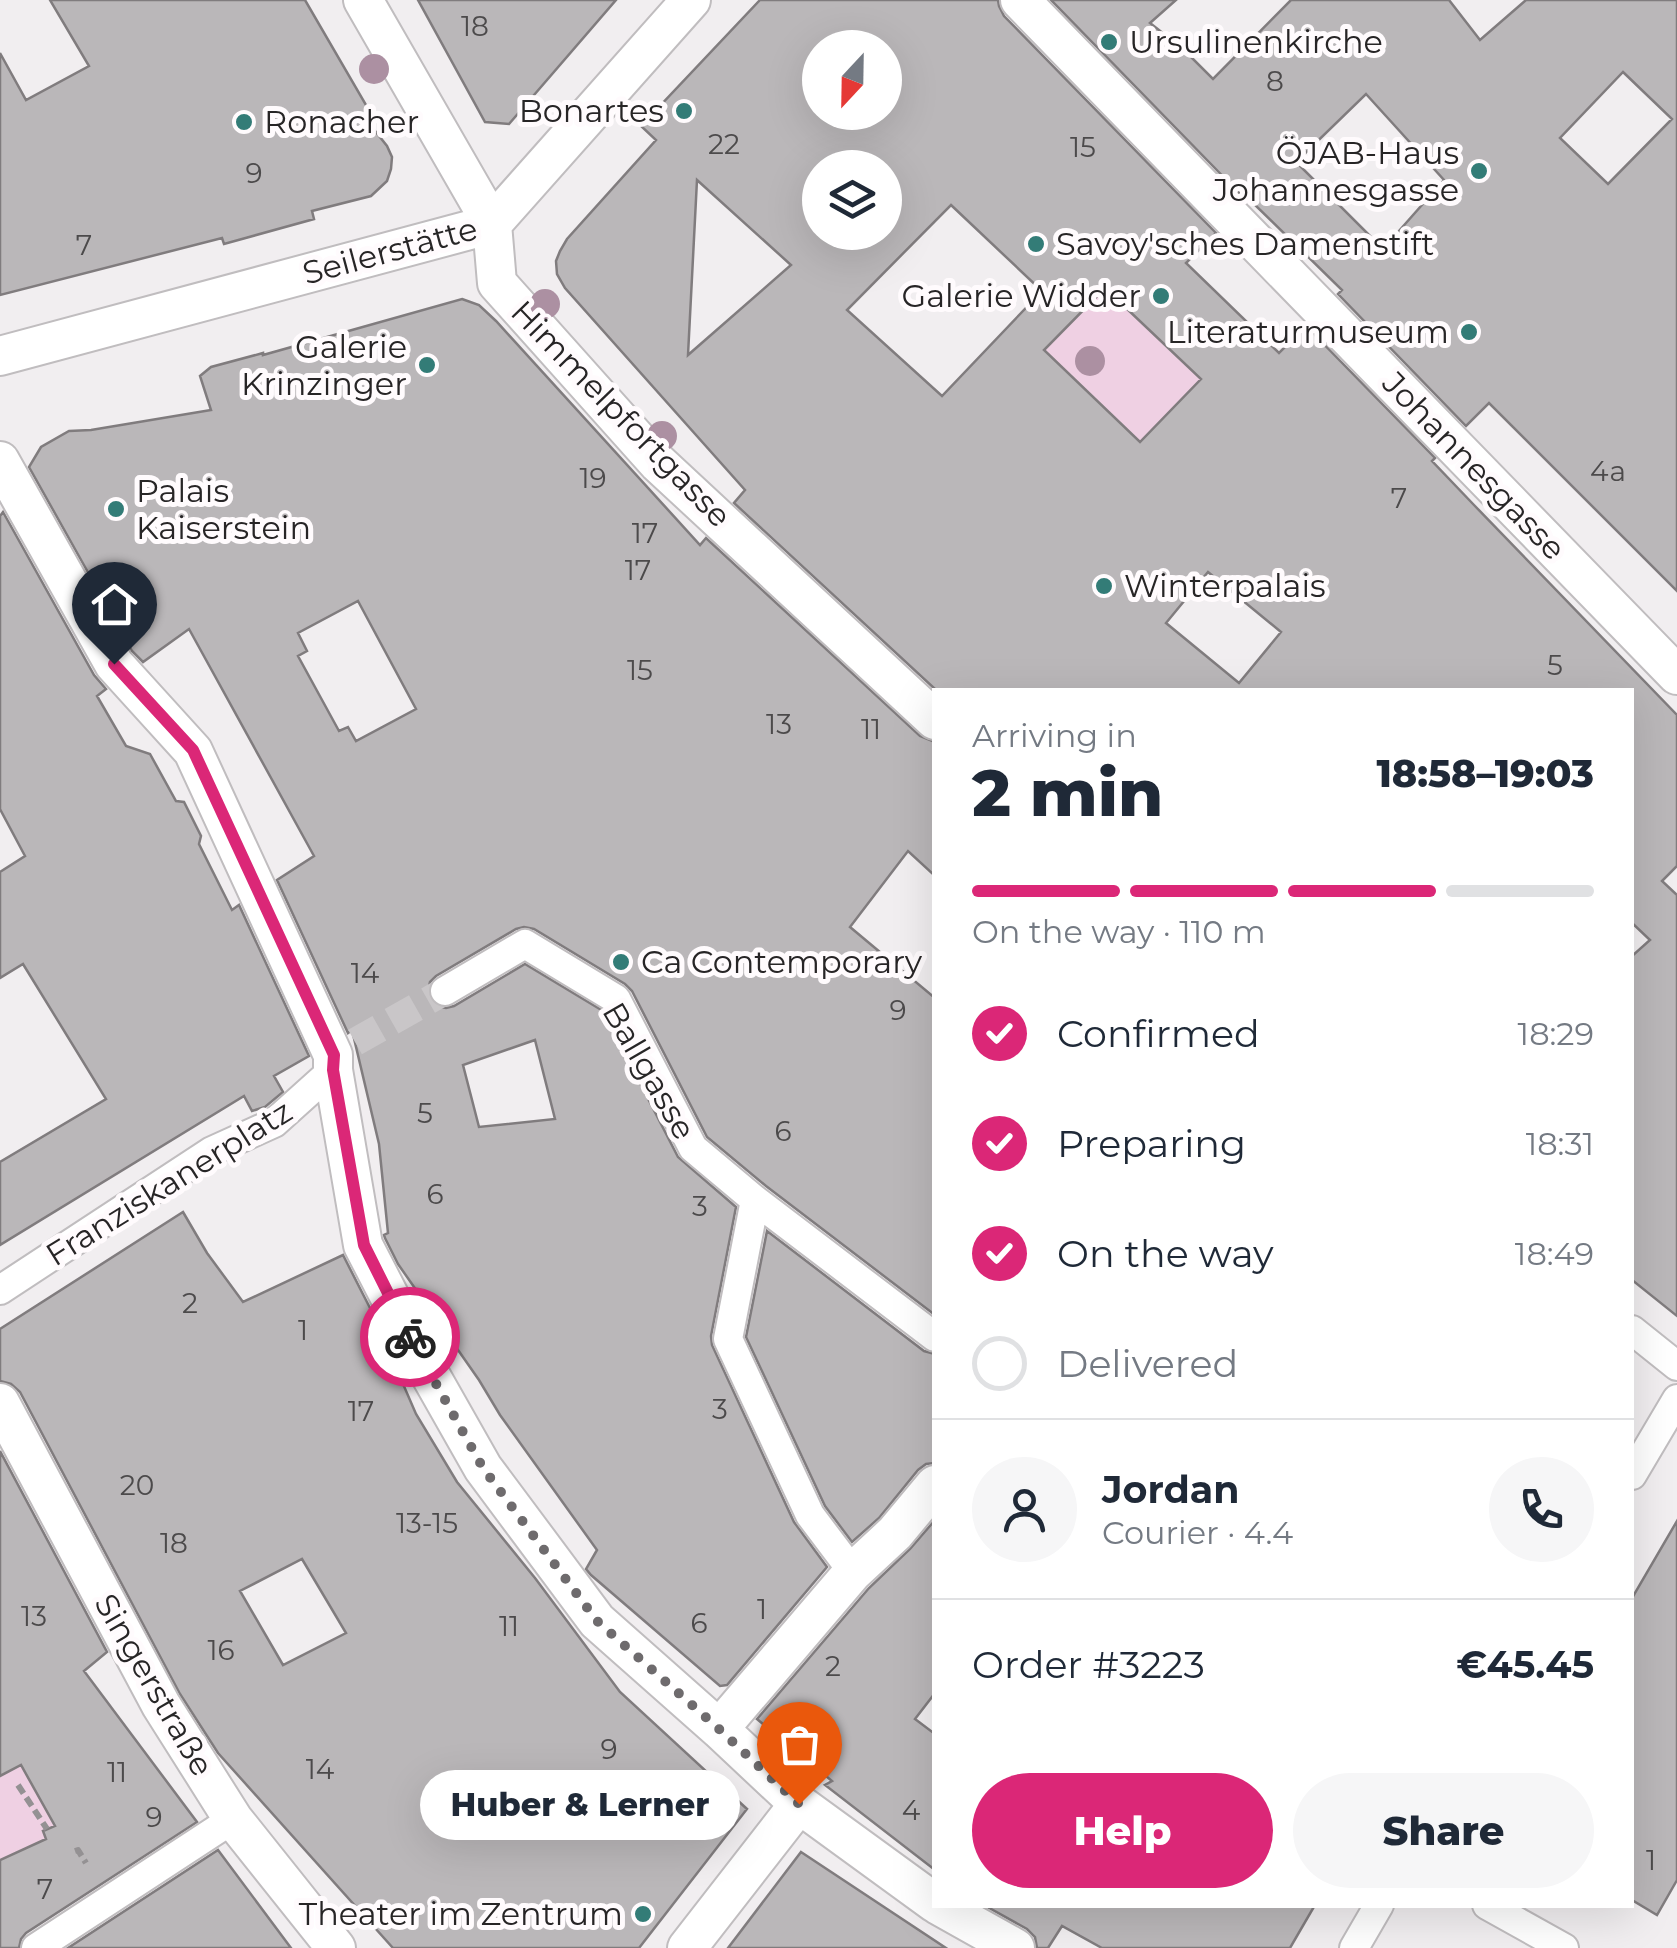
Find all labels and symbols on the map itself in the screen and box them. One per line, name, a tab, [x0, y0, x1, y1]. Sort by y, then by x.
house number: 18	[461, 9, 489, 43]
place label: Ursulinenkirche	[1129, 22, 1383, 61]
north arrow	[802, 30, 902, 130]
marker: Ursulinenkirche	[1098, 31, 1120, 53]
house number: 8	[1266, 64, 1284, 98]
place label: Bonartes	[519, 91, 664, 130]
marker: Bonartes	[673, 100, 695, 122]
place label: Ronacher	[264, 102, 419, 141]
marker: Ronacher	[233, 111, 255, 133]
house number: 22	[708, 127, 740, 161]
house number: 15	[1070, 130, 1096, 164]
place label: ÖJAB-Haus Johannesgasse	[1212, 133, 1459, 209]
house number: 9	[245, 156, 263, 190]
marker: ÖJAB-Haus Johannesgasse	[1468, 160, 1490, 182]
street label: Seilerstätte	[298, 208, 482, 293]
place label: Savoy'sches Damenstift	[1056, 224, 1434, 263]
house number: 7	[76, 228, 92, 262]
marker: Savoy'sches Damenstift	[1025, 233, 1047, 255]
place label: Galerie Widder	[901, 276, 1141, 315]
marker: Galerie Widder	[1150, 285, 1172, 307]
street label: Himmelpfortgasse	[503, 292, 740, 535]
place label: Literaturmuseum	[1167, 312, 1449, 351]
marker: Literaturmuseum	[1458, 321, 1480, 343]
place label: Galerie Krinzinger	[241, 327, 407, 403]
marker: Galerie Krinzinger	[416, 354, 438, 376]
street label: Johannesgasse	[1374, 363, 1574, 568]
house number: 4a	[1590, 454, 1626, 488]
house number: 19	[579, 461, 607, 495]
place label: Palais Kaiserstein	[136, 471, 311, 547]
house number: 7	[1391, 481, 1407, 515]
marker: Palais Kaiserstein	[105, 498, 127, 520]
house number: 17	[632, 516, 658, 550]
house number: 17	[625, 553, 651, 587]
pin	[72, 562, 157, 665]
place label: Winterpalais	[1124, 566, 1326, 605]
marker: Winterpalais	[1093, 575, 1115, 597]
house number: 5	[1547, 648, 1563, 682]
house number: 15	[627, 653, 653, 687]
house number: 13	[766, 707, 792, 741]
house number: 11	[861, 712, 881, 746]
place label: Ca Contemporary	[641, 942, 923, 981]
marker: Ca Contemporary	[610, 951, 632, 973]
house number: 14	[351, 956, 380, 990]
house number: 9	[889, 993, 907, 1027]
street label: Ballgasse	[595, 995, 704, 1146]
street label: Franziskanerplatz	[39, 1091, 299, 1274]
house number: 5	[417, 1096, 433, 1130]
house number: 6	[774, 1114, 792, 1148]
house number: 6	[426, 1177, 444, 1211]
house number: 3	[692, 1189, 708, 1223]
house number: 2	[182, 1286, 198, 1320]
courier	[360, 1287, 460, 1387]
house number: 1	[298, 1313, 308, 1347]
house number: 3	[712, 1392, 728, 1426]
house number: 17	[348, 1394, 374, 1428]
house number: 20	[120, 1468, 154, 1502]
house number: 13-15	[396, 1506, 458, 1540]
house number: 18	[160, 1526, 188, 1560]
street label: Singerstraße	[87, 1587, 222, 1783]
house number: 1	[757, 1592, 767, 1626]
house number: 13	[21, 1599, 47, 1633]
house number: 6	[690, 1606, 708, 1640]
house number: 11	[499, 1609, 519, 1643]
house number: 16	[207, 1633, 235, 1667]
house number: 2	[825, 1649, 841, 1683]
pin	[757, 1702, 842, 1805]
house number: 9	[600, 1732, 618, 1766]
house number: 14	[306, 1752, 335, 1786]
house number: 11	[107, 1755, 127, 1789]
callout: Huber & Lerner	[419, 1769, 739, 1839]
house number: 4	[902, 1793, 921, 1827]
house number: 9	[145, 1800, 163, 1834]
house number: 1	[1646, 1843, 1656, 1877]
house number: 7	[37, 1872, 53, 1906]
place label: Theater im Zentrum	[299, 1894, 623, 1933]
marker: Theater im Zentrum	[632, 1903, 654, 1925]

